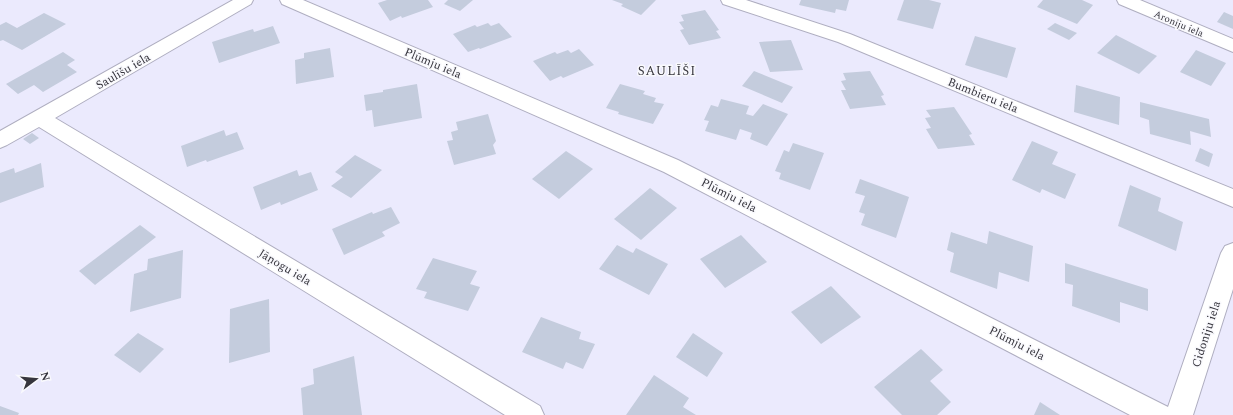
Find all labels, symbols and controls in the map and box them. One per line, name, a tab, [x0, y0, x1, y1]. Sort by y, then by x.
street label: Aroniju iela	[1151, 6, 1206, 42]
street label: Plūmju iela	[401, 43, 465, 84]
street label: Saulīšu iela	[92, 48, 154, 95]
district label: SAULĪŠI	[638, 61, 696, 81]
street label: Bumbieru iela	[945, 73, 1021, 118]
street label: Plūmju iela	[697, 173, 760, 218]
street label: Jāņogu iela	[255, 244, 315, 291]
street label: Cidoniju iela	[1187, 298, 1226, 370]
street label: Plūmju iela	[985, 321, 1048, 366]
north arrow	[16, 359, 56, 399]
text: N	[36, 370, 55, 383]

